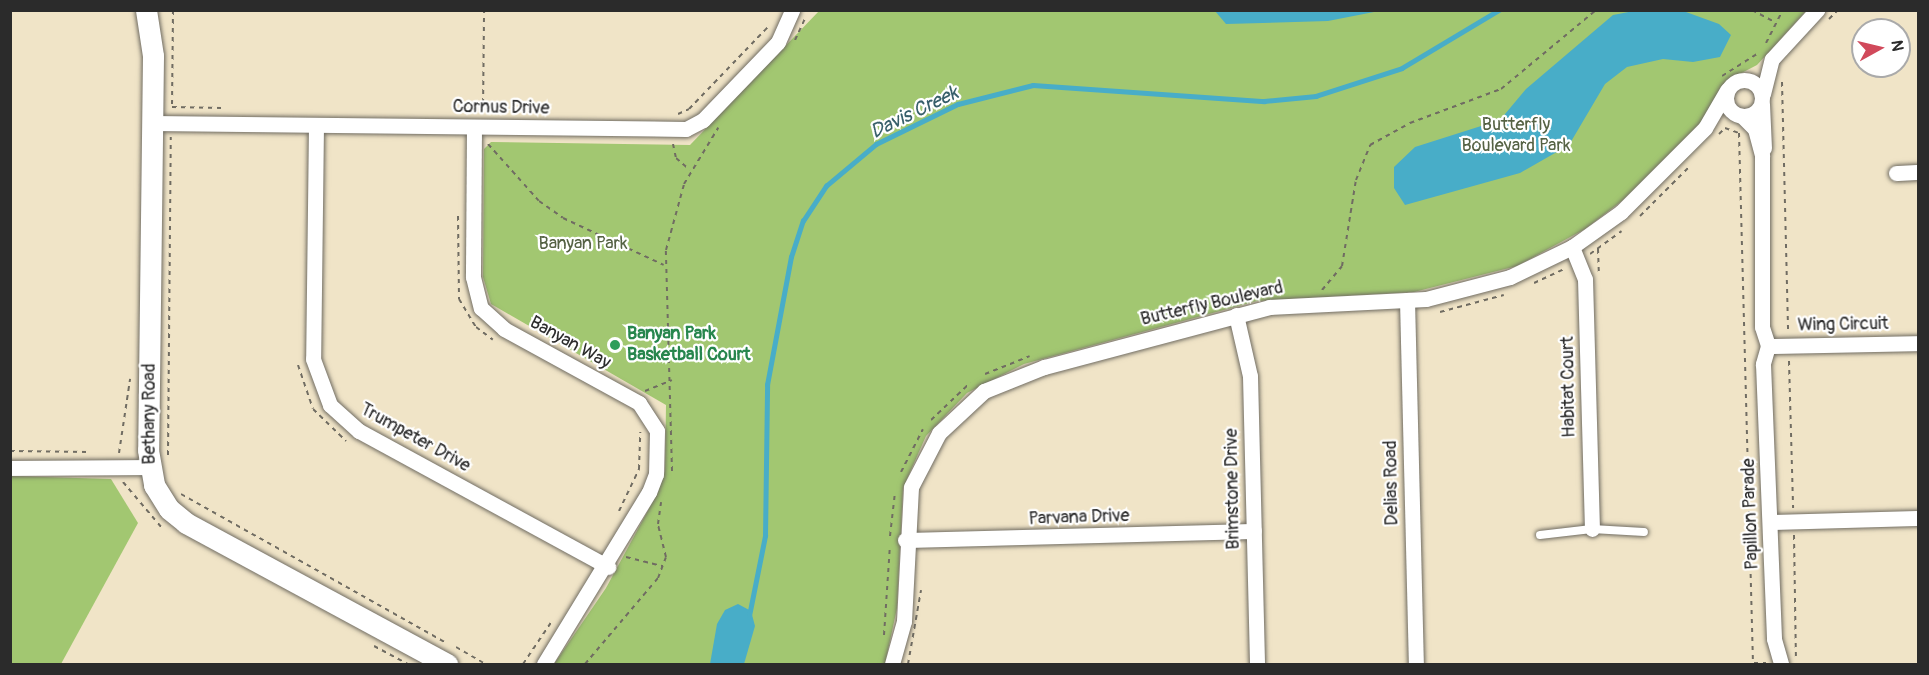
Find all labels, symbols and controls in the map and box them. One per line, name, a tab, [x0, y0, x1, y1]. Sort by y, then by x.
north arrow	[1851, 18, 1911, 78]
text: N	[1886, 39, 1907, 53]
water label: Davis Creek	[866, 80, 962, 144]
street label: Cornus Drive	[452, 96, 550, 120]
park label: Butterfly Boulevard Park	[1462, 115, 1570, 158]
park label: Banyan Park	[539, 233, 627, 255]
street label: Butterfly Boulevard	[1139, 277, 1285, 331]
street label: Banyan Way	[526, 312, 614, 374]
street label: Wing Circuit	[1797, 313, 1889, 337]
place label: Banyan Park Basketball Court	[627, 324, 750, 366]
street label: Habitat Court	[1557, 336, 1581, 438]
marker: Banyan Park Basketball Court	[608, 338, 622, 352]
street label: Bethany Road	[139, 363, 161, 465]
street label: Trumpeter Drive	[356, 399, 474, 477]
street label: Brimstone Drive	[1221, 428, 1245, 550]
street label: Delias Road	[1380, 440, 1404, 526]
street label: Papillon Parade	[1738, 458, 1764, 570]
street label: Parvana Drive	[1028, 505, 1130, 531]

